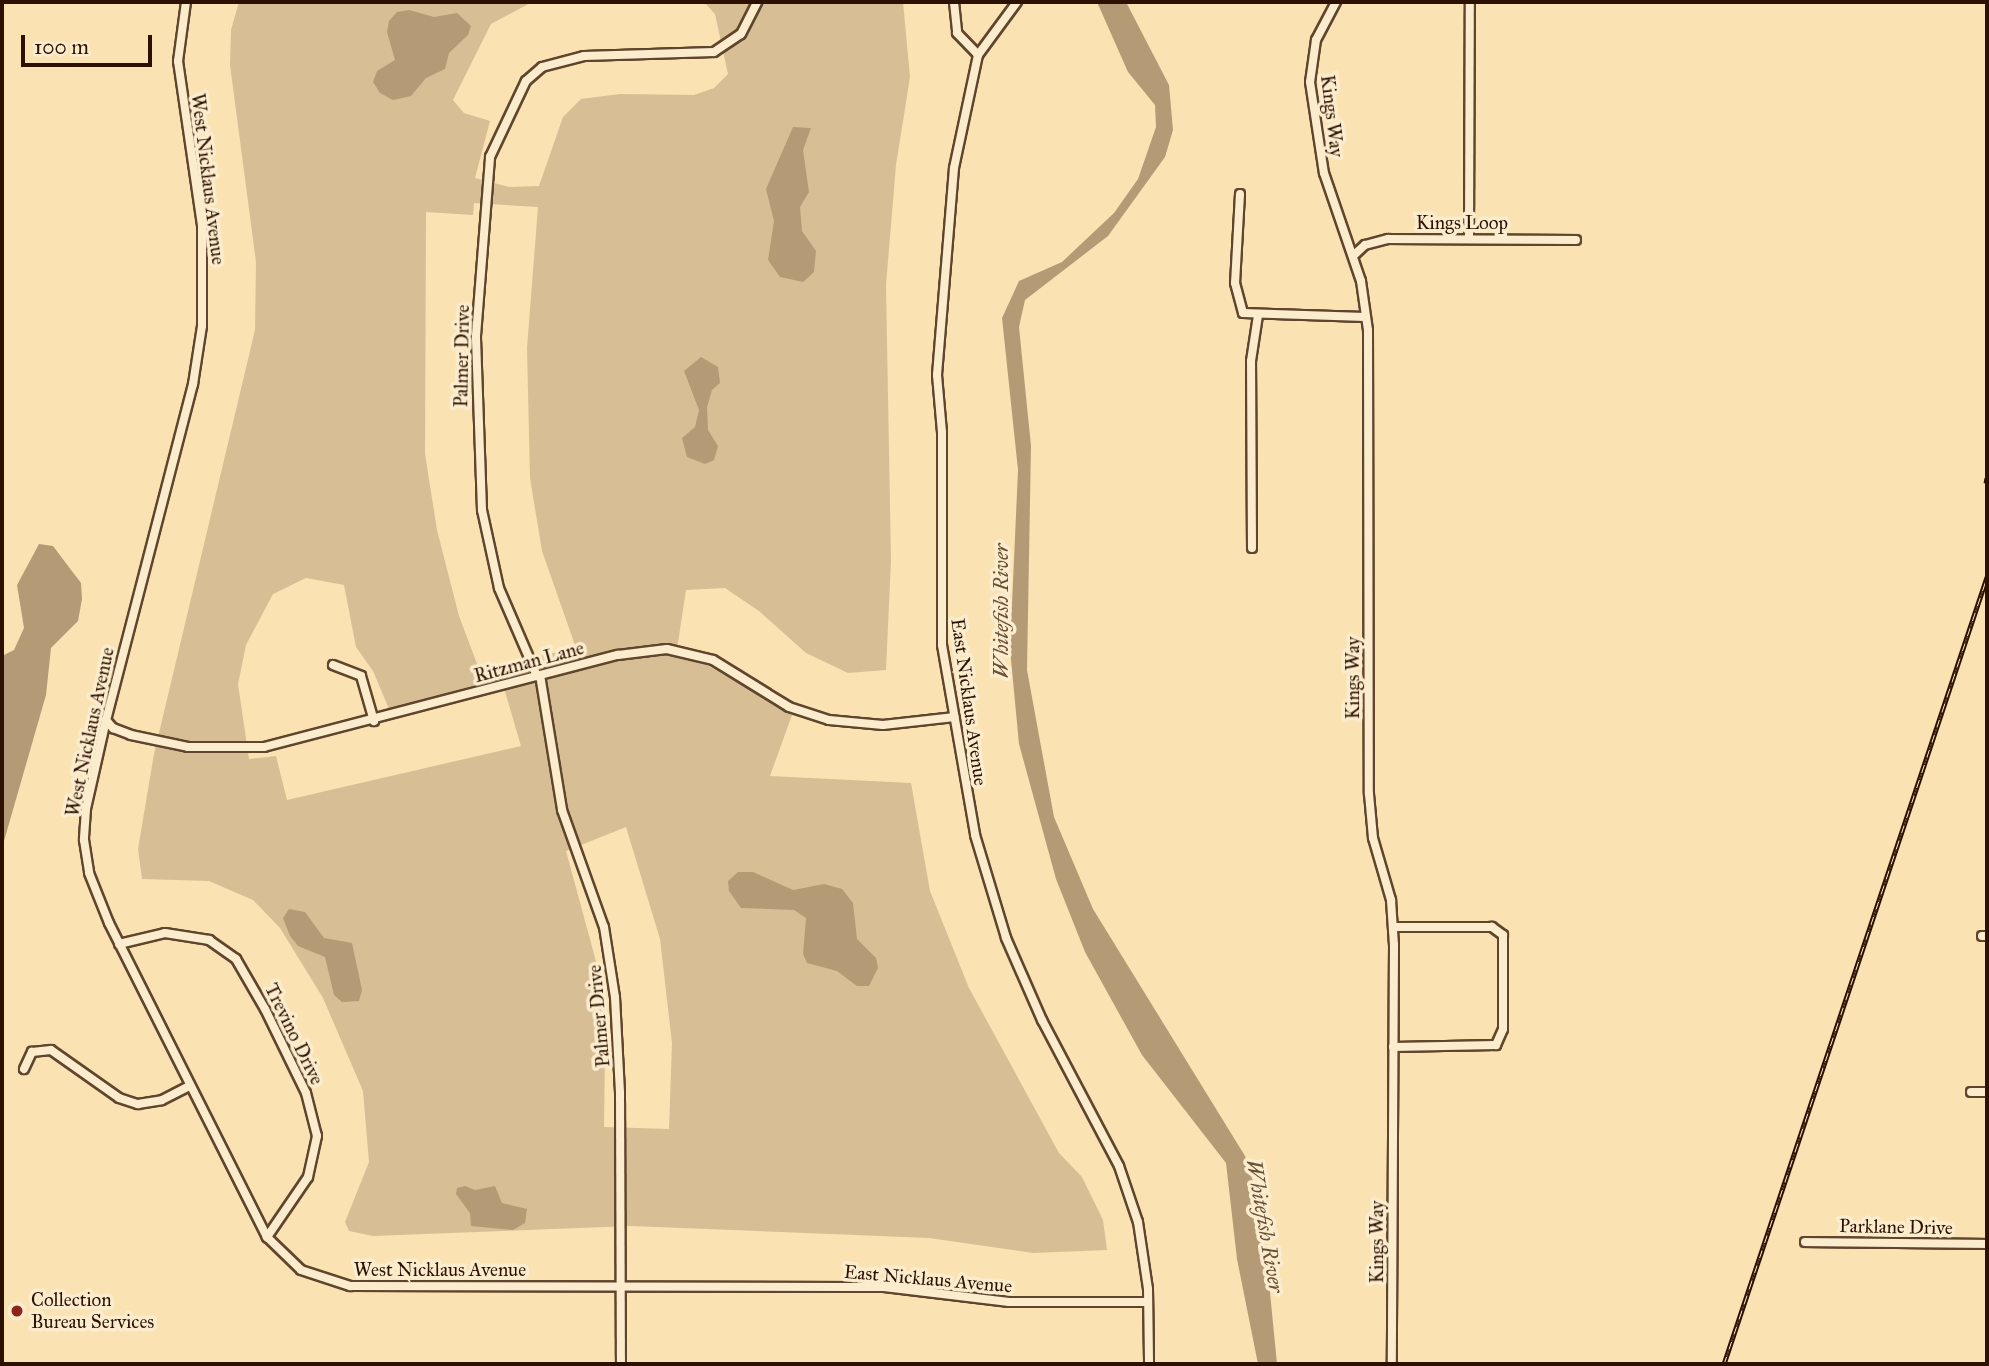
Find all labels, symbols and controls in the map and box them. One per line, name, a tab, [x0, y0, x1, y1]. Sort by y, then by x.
scale bar	[24, 21, 156, 65]
text: 100 m	[34, 34, 89, 60]
street label: Kings Way	[1316, 74, 1348, 158]
street label: West Nicklaus Avenue	[186, 92, 230, 266]
street label: Kings Loop	[1416, 212, 1508, 234]
street label: Palmer Drive	[450, 304, 474, 408]
water label: Whitefish River	[988, 543, 1014, 679]
street label: East Nicklaus Avenue	[946, 617, 992, 787]
street label: Ritzman Lane	[472, 636, 586, 688]
street label: Kings Way	[1342, 637, 1364, 719]
street label: West Nicklaus Avenue	[61, 645, 119, 819]
street label: Palmer Drive	[583, 964, 615, 1068]
street label: Trevino Drive	[260, 980, 328, 1088]
water label: Whitefish River	[1241, 1157, 1289, 1295]
street label: Kings Way	[1366, 1201, 1388, 1283]
street label: Parklane Drive	[1839, 1215, 1953, 1239]
street label: West Nicklaus Avenue	[354, 1259, 526, 1281]
street label: East Nicklaus Avenue	[843, 1260, 1013, 1298]
place label: Collection Bureau Services	[31, 1289, 154, 1333]
marker: Collection Bureau Services	[9, 1303, 25, 1319]

